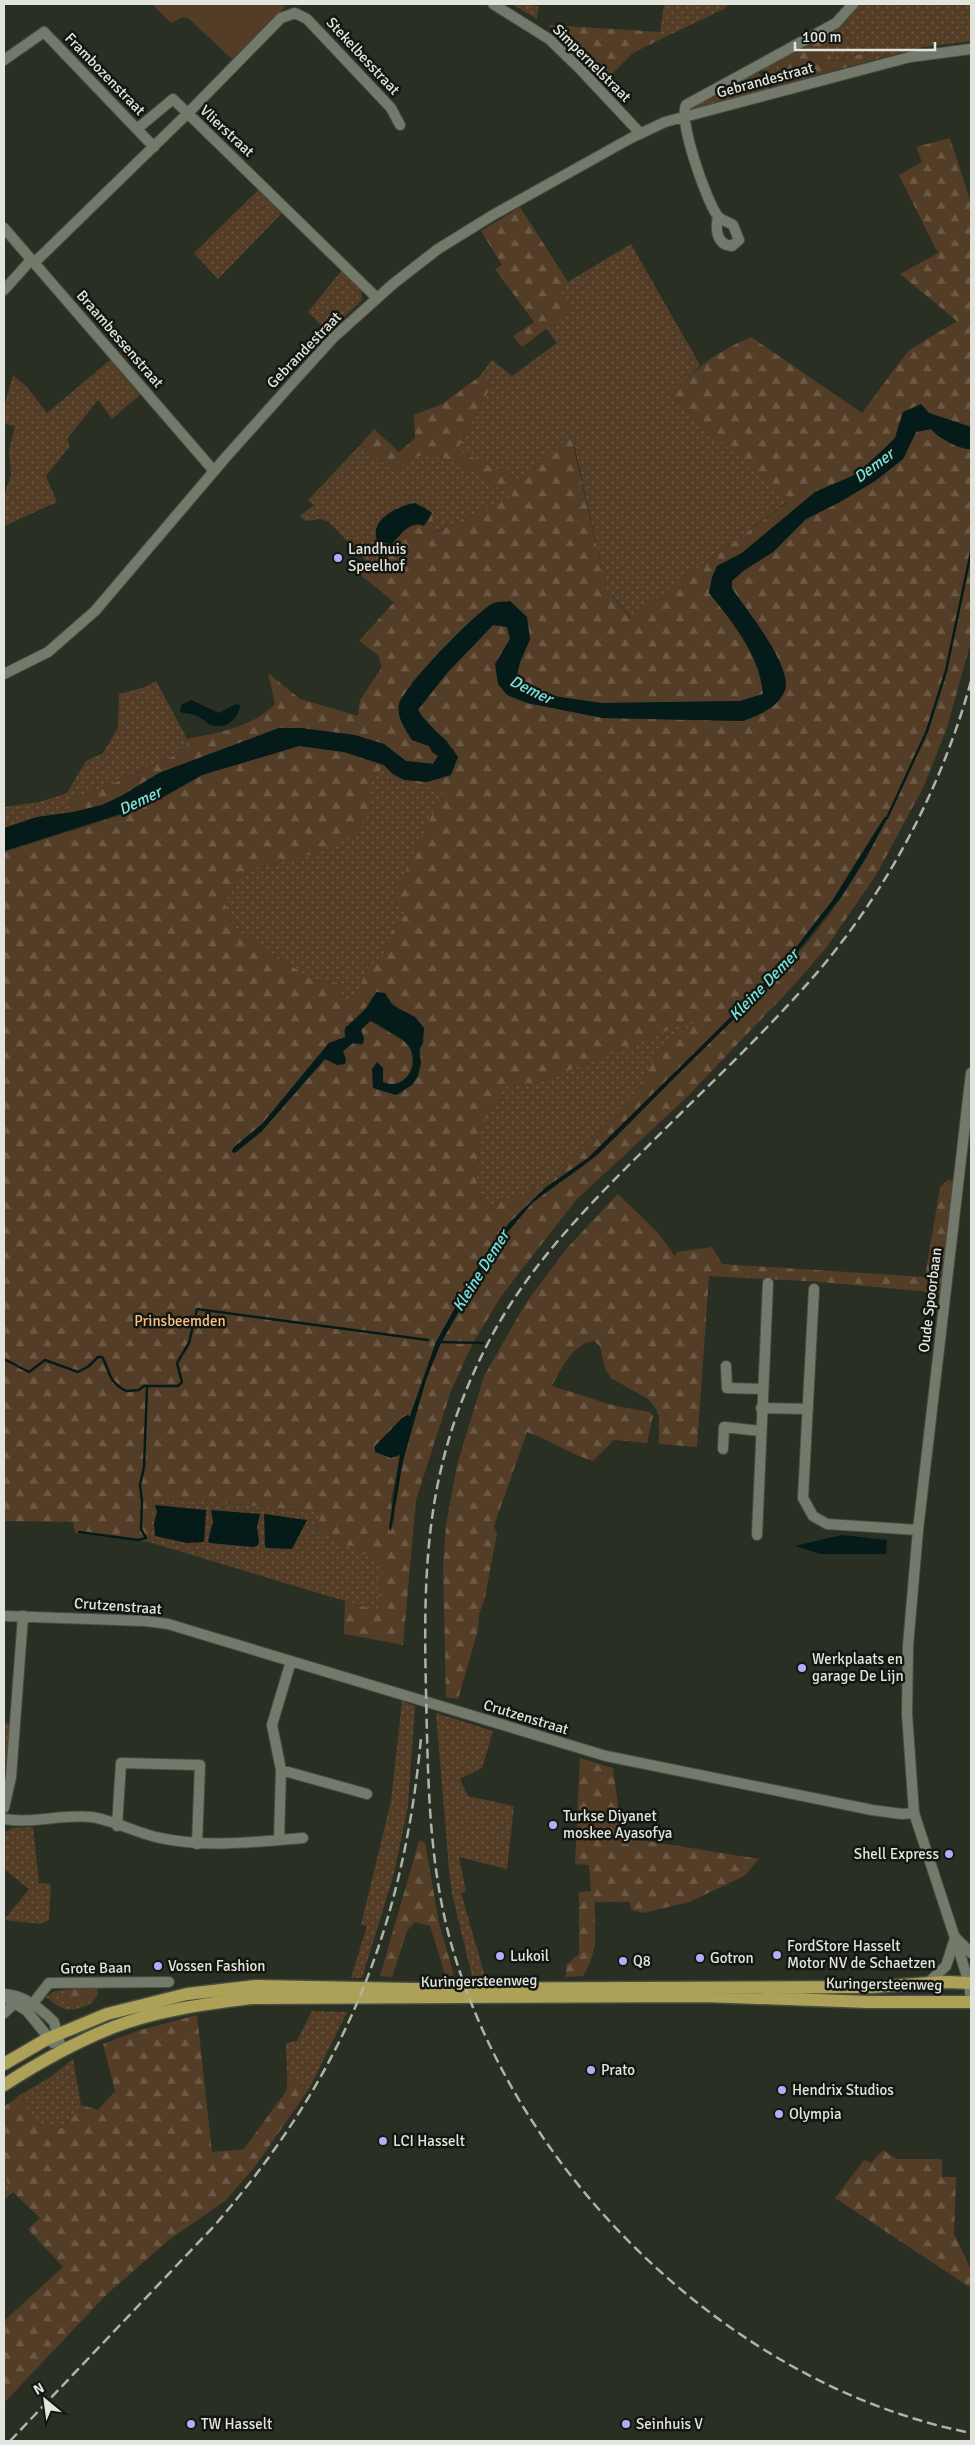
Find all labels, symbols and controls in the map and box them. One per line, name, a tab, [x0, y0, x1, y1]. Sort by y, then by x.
street label: Stekelbesstraat	[322, 13, 404, 99]
street label: Simpernelstraat	[549, 20, 635, 106]
scale bar	[795, 20, 935, 52]
text: 100 m	[802, 28, 842, 46]
street label: Frambozenstraat	[61, 29, 149, 119]
street label: Gebrandestraat	[715, 58, 815, 102]
street label: Vlierstraat	[196, 101, 258, 161]
street label: Braambessenstraat	[73, 287, 167, 391]
street label: Gebrandestraat	[263, 308, 345, 392]
water label: Demer	[850, 443, 900, 488]
place label: Landhuis Speelhof	[348, 540, 407, 575]
marker: Landhuis Speelhof	[332, 552, 344, 564]
water label: Demer	[506, 671, 558, 710]
water label: Demer	[115, 781, 167, 820]
water label: Kleine Demer	[725, 944, 805, 1025]
water label: Kleine Demer	[448, 1225, 515, 1315]
street label: Oude Spoorbaan	[915, 1247, 945, 1353]
park label: Prinsbeemden	[134, 1312, 226, 1330]
street label: Crutzenstraat	[73, 1594, 163, 1618]
place label: Werkplaats en garage De Lijn	[812, 1650, 904, 1685]
marker: Werkplaats en garage De Lijn	[796, 1662, 808, 1674]
street label: Crutzenstraat	[481, 1696, 571, 1738]
place label: Turkse Diyanet moskee Ayasofya	[563, 1807, 672, 1842]
marker: Turkse Diyanet moskee Ayasofya	[547, 1819, 559, 1831]
place label: Shell Express	[854, 1845, 939, 1863]
marker: Shell Express	[943, 1848, 955, 1860]
place label: FordStore Hasselt Motor NV de Schaetzen	[787, 1937, 936, 1972]
place label: Lukoil	[510, 1947, 549, 1965]
place label: Gotron	[710, 1949, 754, 1967]
marker: FordStore Hasselt Motor NV de Schaetzen	[771, 1949, 783, 1961]
marker: Lukoil	[494, 1950, 506, 1962]
place label: Q8	[633, 1952, 651, 1970]
marker: Gotron	[694, 1952, 706, 1964]
marker: Q8	[617, 1955, 629, 1967]
place label: Vossen Fashion	[168, 1957, 265, 1975]
street label: Grote Baan	[60, 1958, 132, 1978]
marker: Vossen Fashion	[152, 1960, 164, 1972]
street label: Kuringersteenweg	[421, 1971, 537, 1991]
street label: Kuringersteenweg	[826, 1974, 942, 1994]
place label: Prato	[601, 2061, 635, 2079]
marker: Prato	[585, 2064, 597, 2076]
place label: Hendrix Studios	[792, 2081, 894, 2099]
marker: Hendrix Studios	[776, 2084, 788, 2096]
place label: Olympia	[789, 2105, 842, 2123]
marker: Olympia	[773, 2108, 785, 2120]
place label: LCI Hasselt	[393, 2132, 465, 2150]
marker: LCI Hasselt	[377, 2135, 389, 2147]
north arrow	[20, 2375, 70, 2425]
text: N	[31, 2379, 47, 2399]
place label: TW Hasselt	[201, 2415, 272, 2433]
place label: Seinhuis V	[636, 2415, 703, 2433]
marker: TW Hasselt	[185, 2418, 197, 2430]
marker: Seinhuis V	[620, 2418, 632, 2430]

